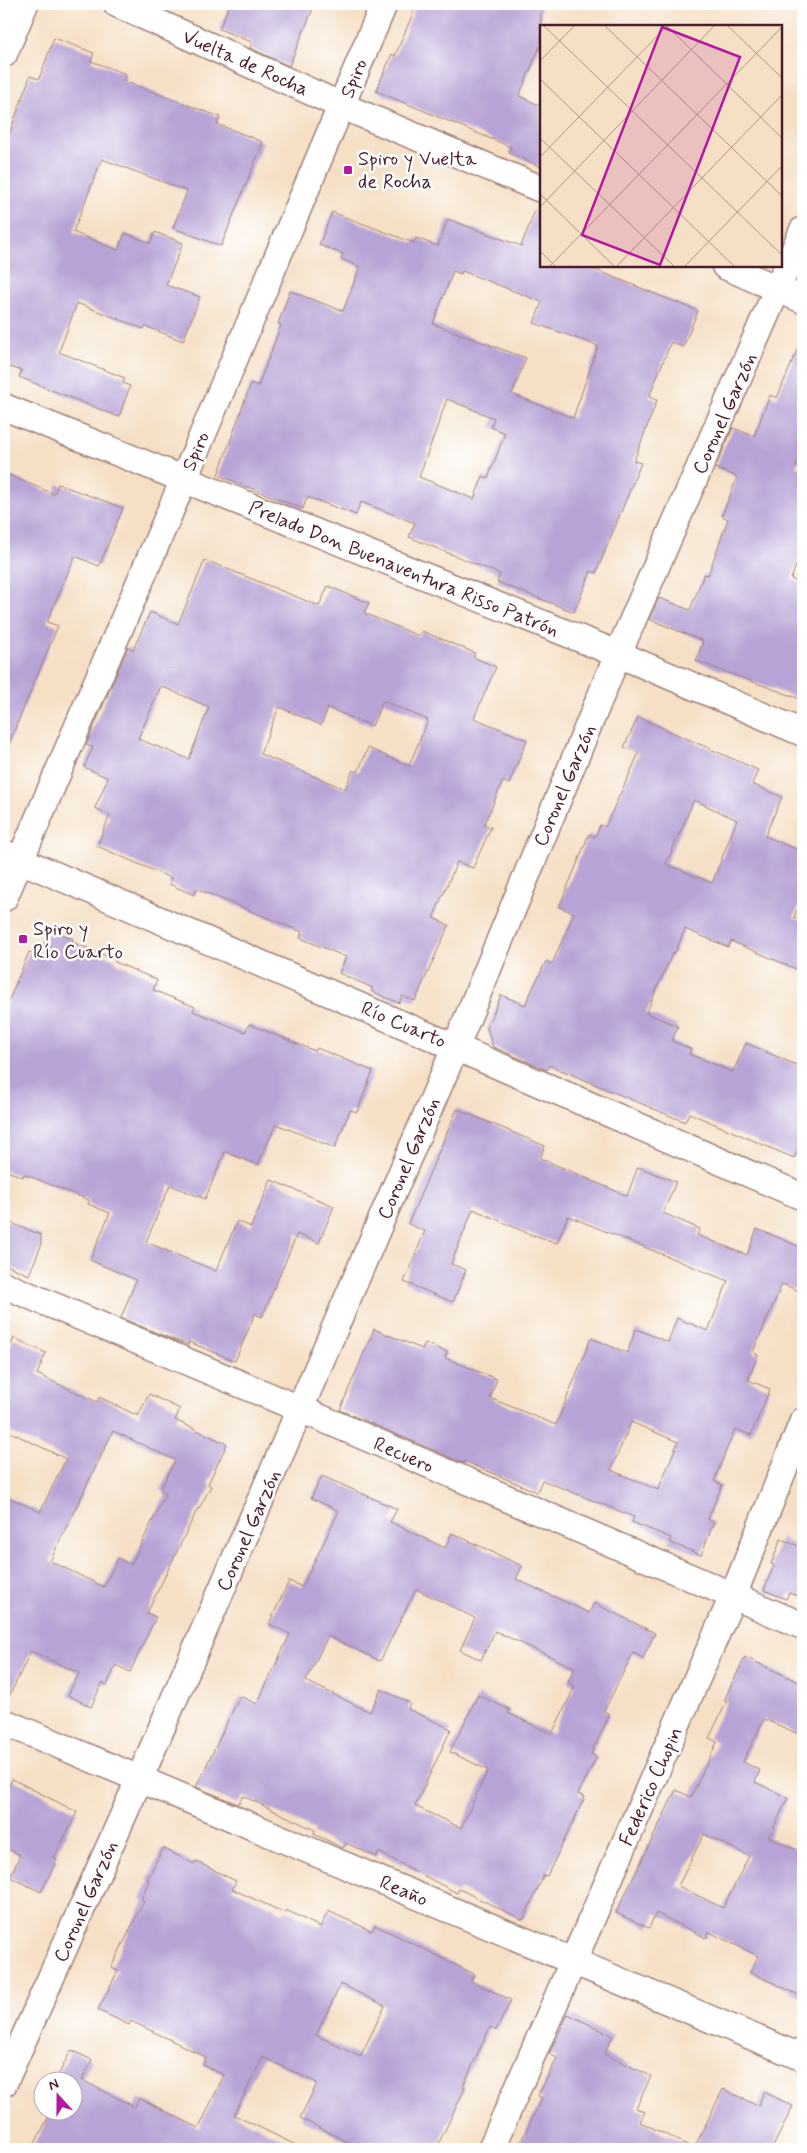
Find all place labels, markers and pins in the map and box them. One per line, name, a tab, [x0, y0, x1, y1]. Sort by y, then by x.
place label: Spiro y Vuelta de Rocha	[358, 146, 478, 196]
marker: Spiro y Vuelta de Rocha	[342, 164, 354, 176]
place label: Spiro y Río Cuarto	[33, 916, 123, 966]
marker: Spiro y Río Cuarto	[17, 933, 29, 945]

